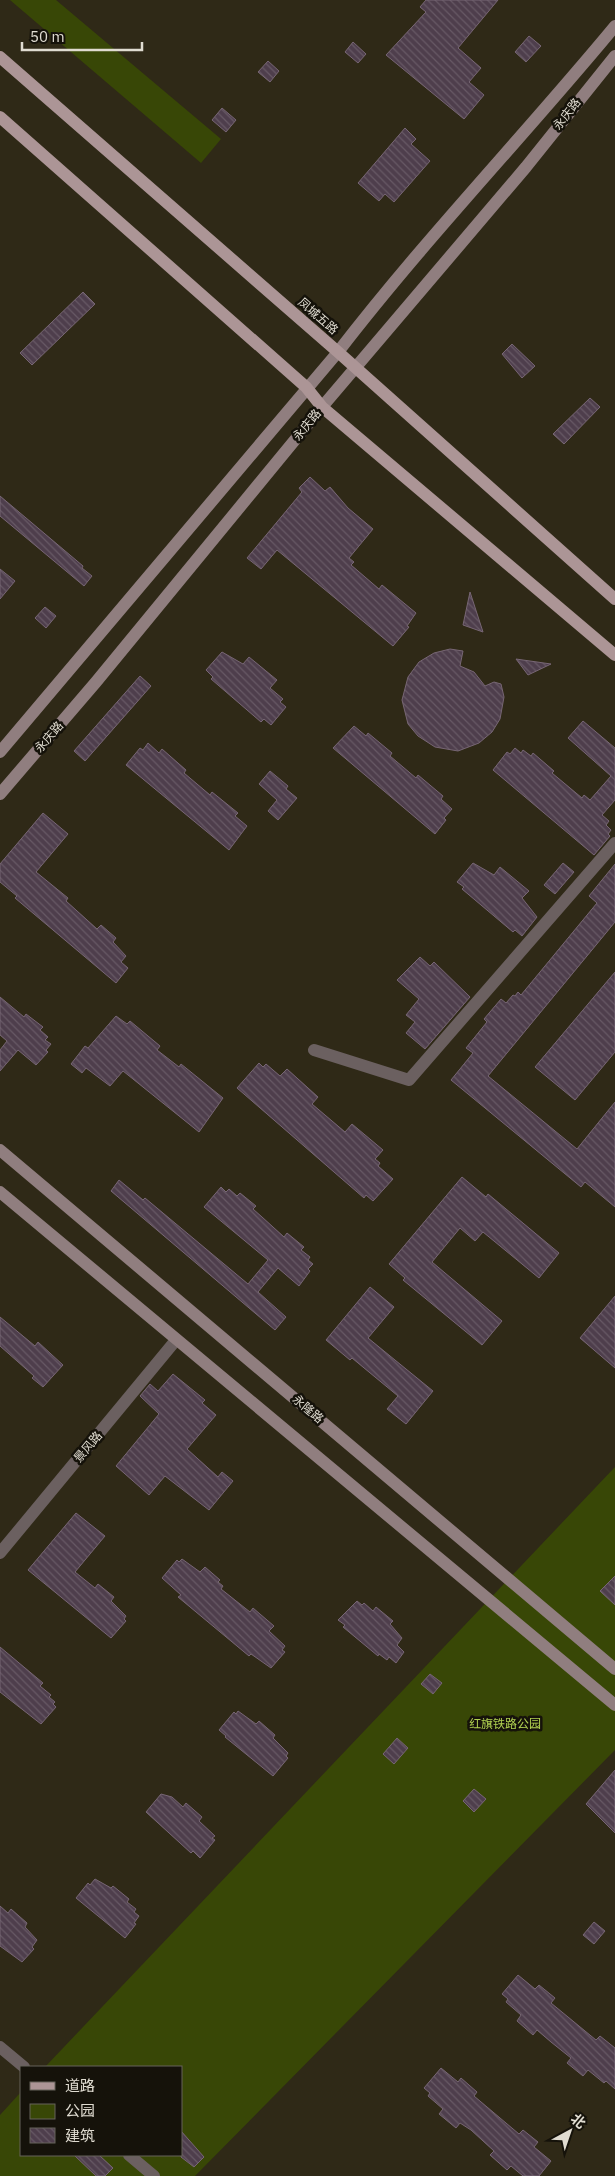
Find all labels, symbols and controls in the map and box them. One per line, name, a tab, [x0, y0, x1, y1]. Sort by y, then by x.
scale bar	[22, 20, 142, 52]
text: 50 m	[30, 27, 65, 46]
street label: 永庆路	[550, 95, 584, 132]
street label: 凤城五路	[295, 294, 341, 337]
street label: 永庆路	[289, 406, 324, 443]
street label: 永庆路	[31, 718, 66, 755]
street label: 永隆路	[290, 1391, 327, 1426]
street label: 景风路	[70, 1428, 105, 1465]
park label: 红旗铁路公园	[469, 1716, 541, 1731]
legend	[20, 2066, 182, 2156]
text: 道路	[65, 2076, 95, 2095]
text: 公园	[65, 2101, 95, 2120]
north arrow	[545, 2106, 595, 2156]
text: 北	[567, 2110, 590, 2132]
text: 建筑	[65, 2126, 95, 2145]

